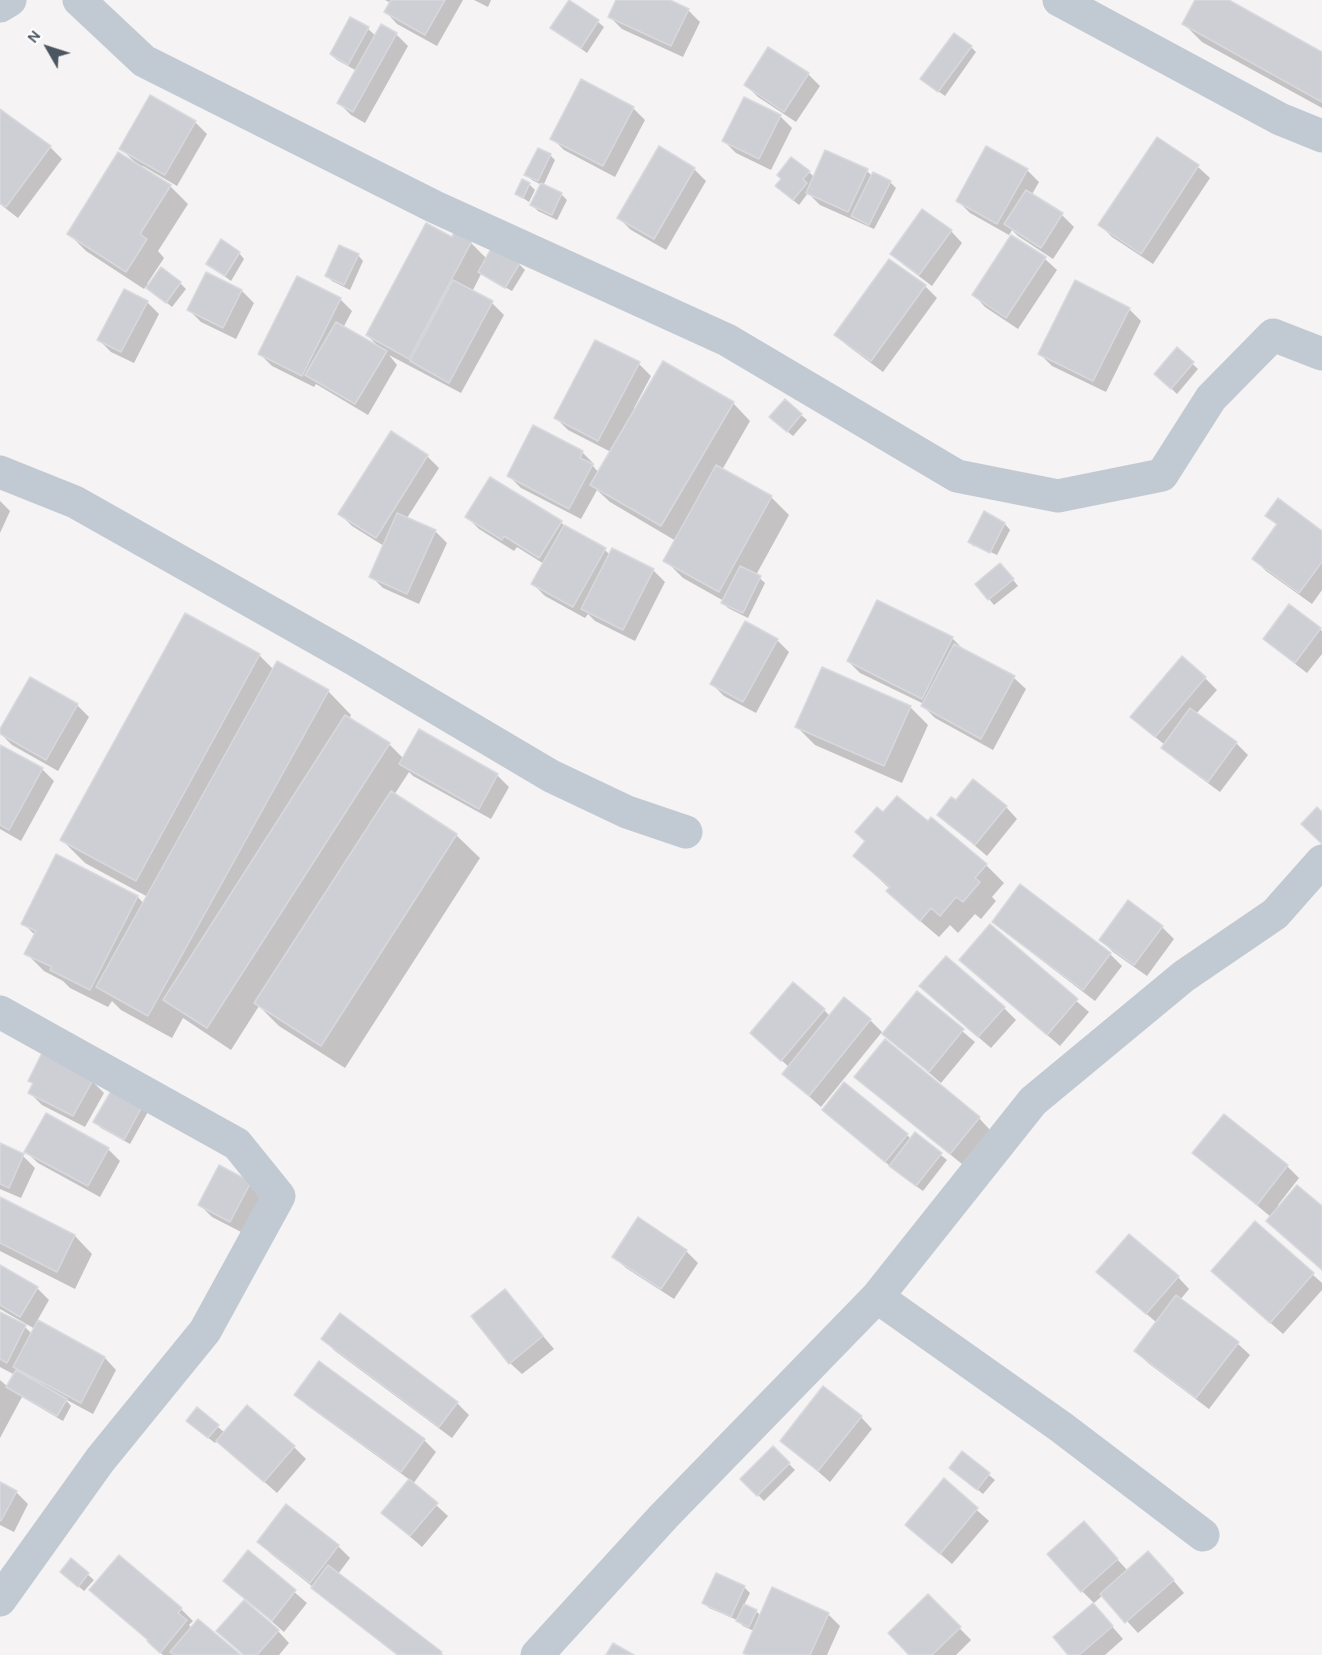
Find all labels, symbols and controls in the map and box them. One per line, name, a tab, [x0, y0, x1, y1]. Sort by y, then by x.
north arrow	[18, 18, 78, 78]
text: N	[23, 26, 45, 47]

